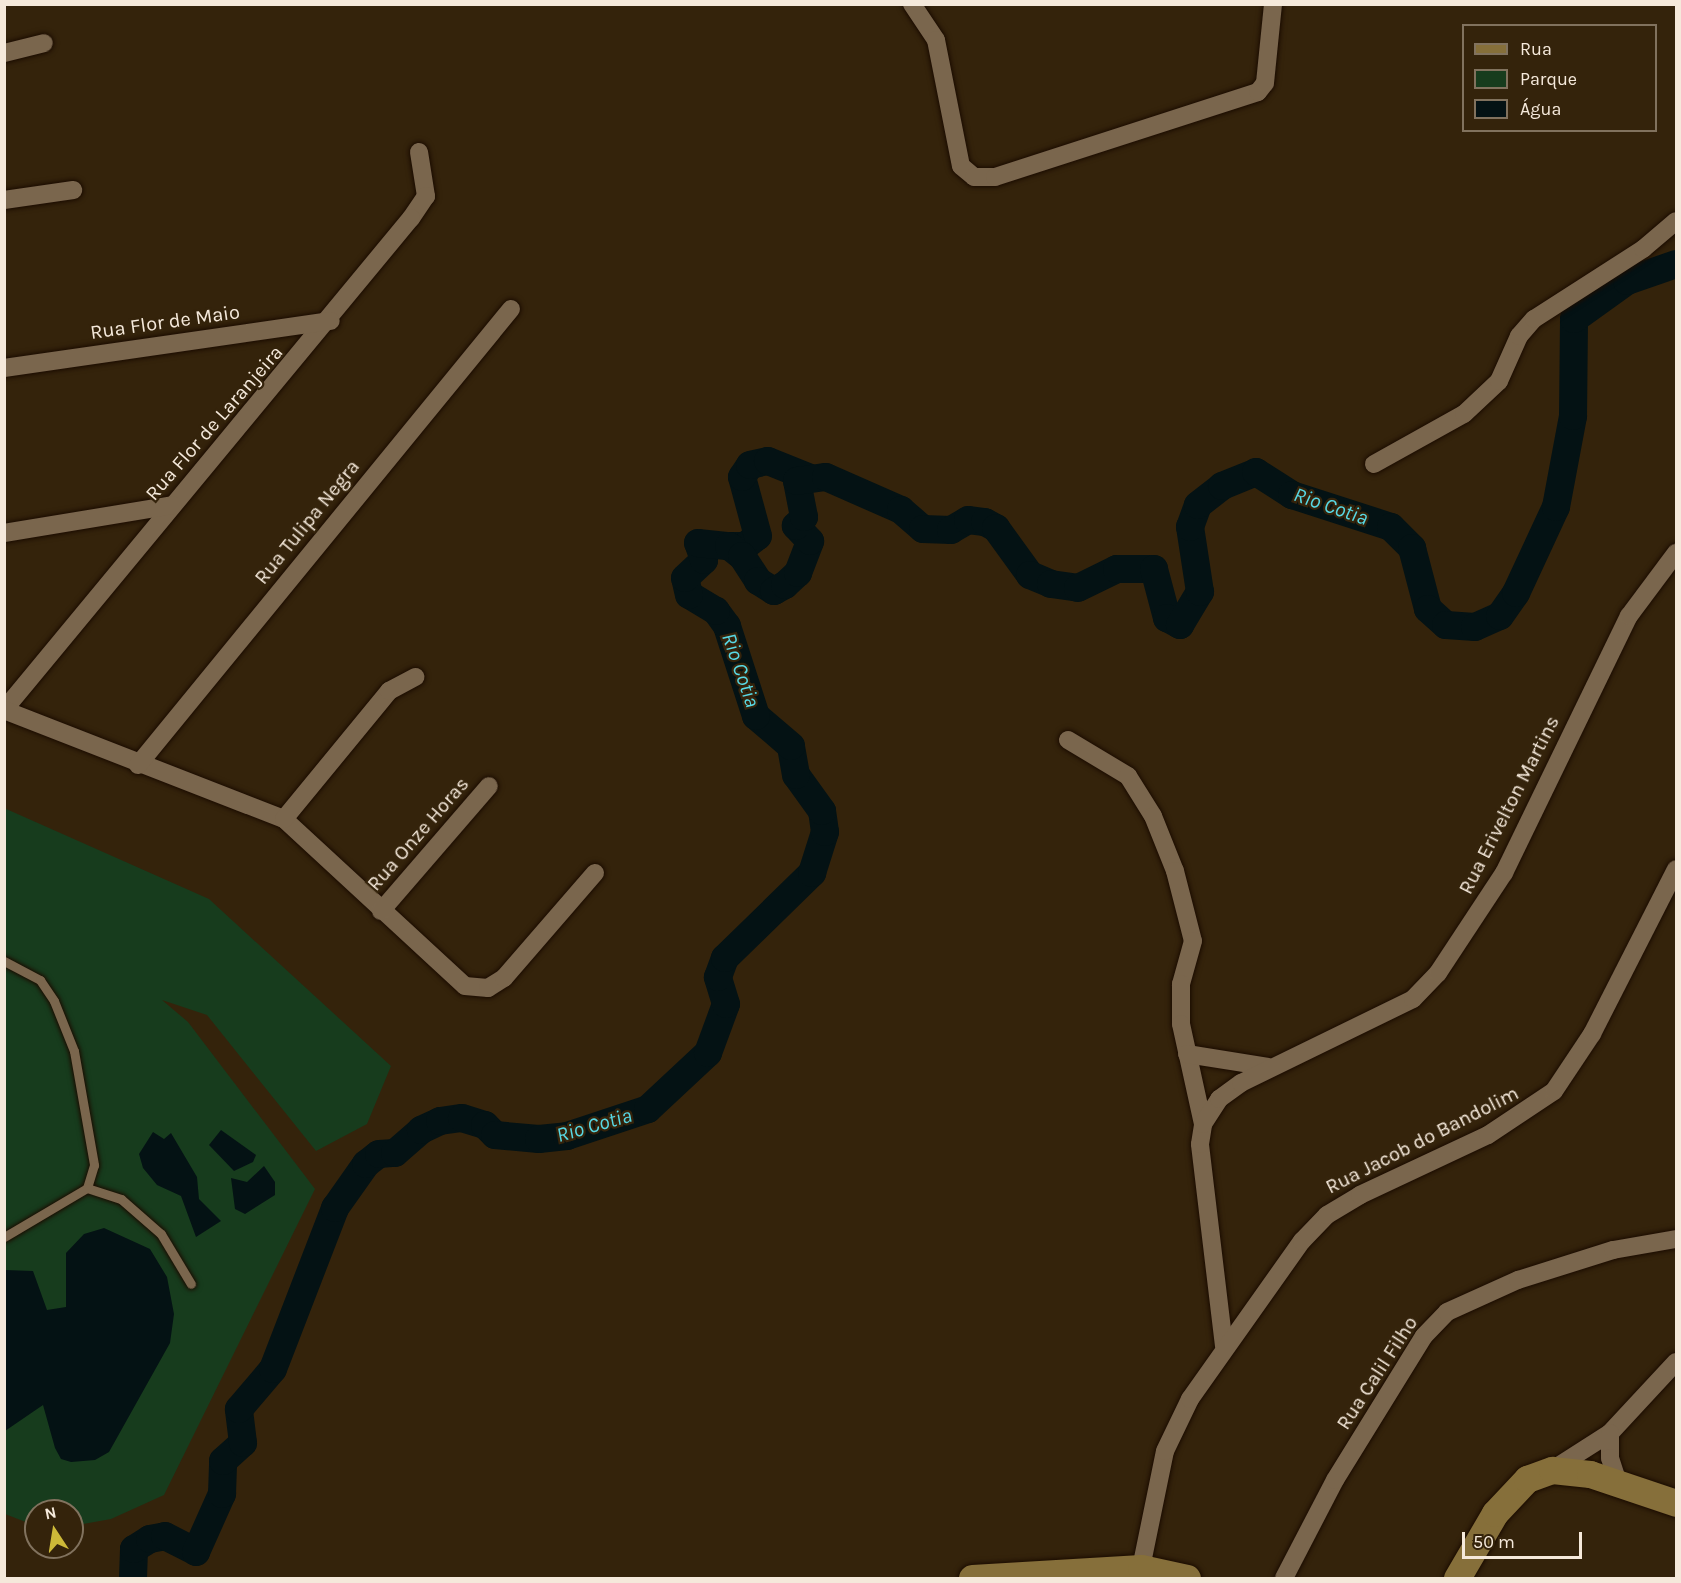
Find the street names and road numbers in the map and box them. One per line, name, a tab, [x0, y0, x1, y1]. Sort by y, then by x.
street label: Rua Flor de Maio	[89, 300, 241, 344]
street label: Rua Flor de Laranjeira	[140, 341, 288, 505]
street label: Rua Tulipa Negra	[249, 455, 365, 589]
street label: Rua Erivelton Martins	[1454, 712, 1564, 898]
street label: Rua Onze Horas	[362, 772, 474, 896]
street label: Rua Jacob do Bandolim	[1322, 1081, 1522, 1199]
street label: Rua Calil Filho	[1331, 1312, 1423, 1434]

